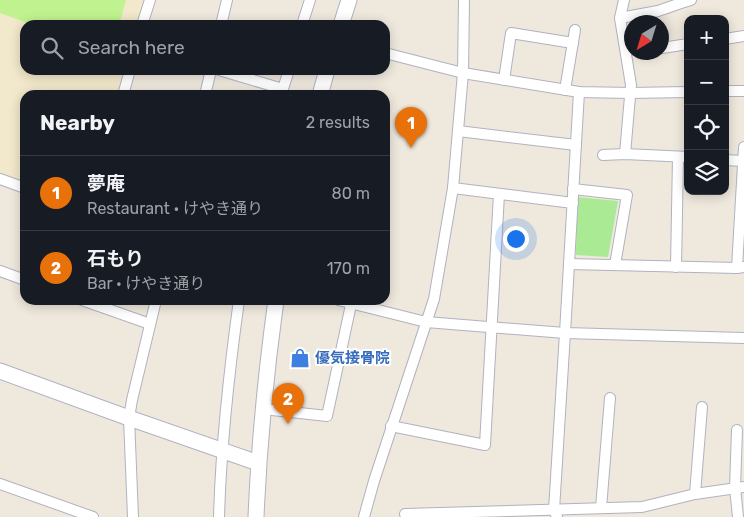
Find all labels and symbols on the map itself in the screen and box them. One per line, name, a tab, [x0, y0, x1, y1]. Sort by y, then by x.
north arrow	[624, 15, 669, 60]
pin: 1	[395, 107, 427, 148]
your location	[503, 226, 529, 252]
shop icon: 優気接骨院	[289, 347, 311, 369]
place label: 優気接骨院	[315, 349, 390, 367]
pin: 2	[272, 383, 304, 424]

